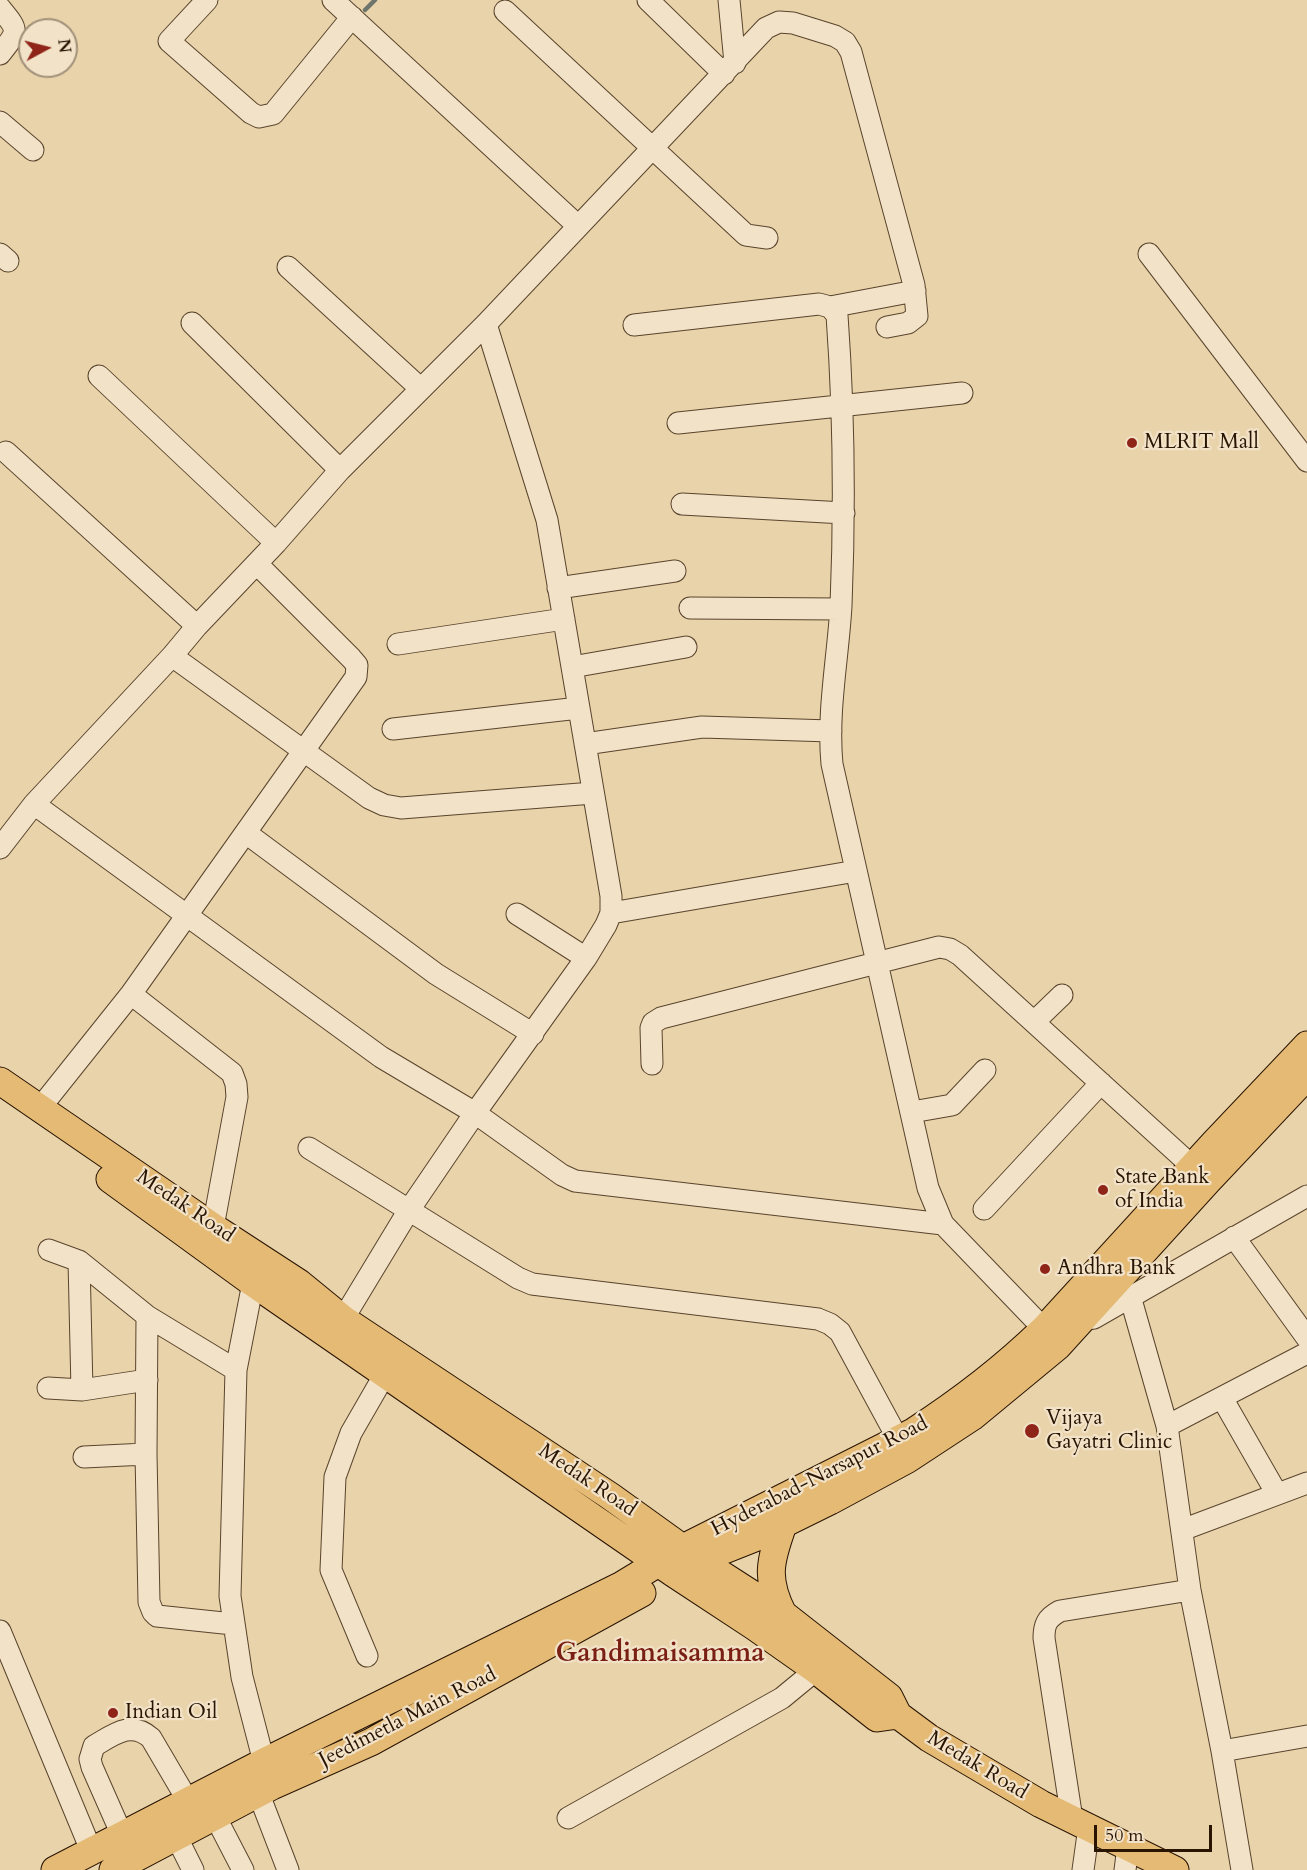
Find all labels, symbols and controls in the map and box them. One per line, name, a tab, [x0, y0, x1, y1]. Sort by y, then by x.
north arrow	[18, 18, 78, 78]
text: N	[52, 38, 76, 54]
place label: MLRIT Mall	[1144, 430, 1259, 456]
marker: MLRIT Mall	[1125, 436, 1139, 450]
street label: Medak Road	[131, 1165, 239, 1249]
place label: State Bank of India	[1115, 1165, 1210, 1215]
marker: State Bank of India	[1096, 1183, 1110, 1197]
place label: Andhra Bank	[1057, 1256, 1175, 1282]
marker: Andhra Bank	[1038, 1262, 1052, 1276]
place label: Vijaya Gayatri Clinic	[1046, 1406, 1172, 1456]
street label: Hyderabad-Narsapur Road	[707, 1411, 933, 1543]
marker: Vijaya Gayatri Clinic	[1023, 1422, 1041, 1440]
street label: Medak Road	[533, 1439, 641, 1523]
district label: Gandimaisamma	[555, 1639, 765, 1671]
street label: Jeedimetla Main Road	[315, 1662, 501, 1774]
place label: Indian Oil	[125, 1700, 217, 1726]
marker: Indian Oil	[106, 1706, 120, 1720]
street label: Medak Road	[922, 1726, 1032, 1806]
scale bar	[1097, 1813, 1216, 1851]
text: 50 m	[1105, 1823, 1144, 1848]

